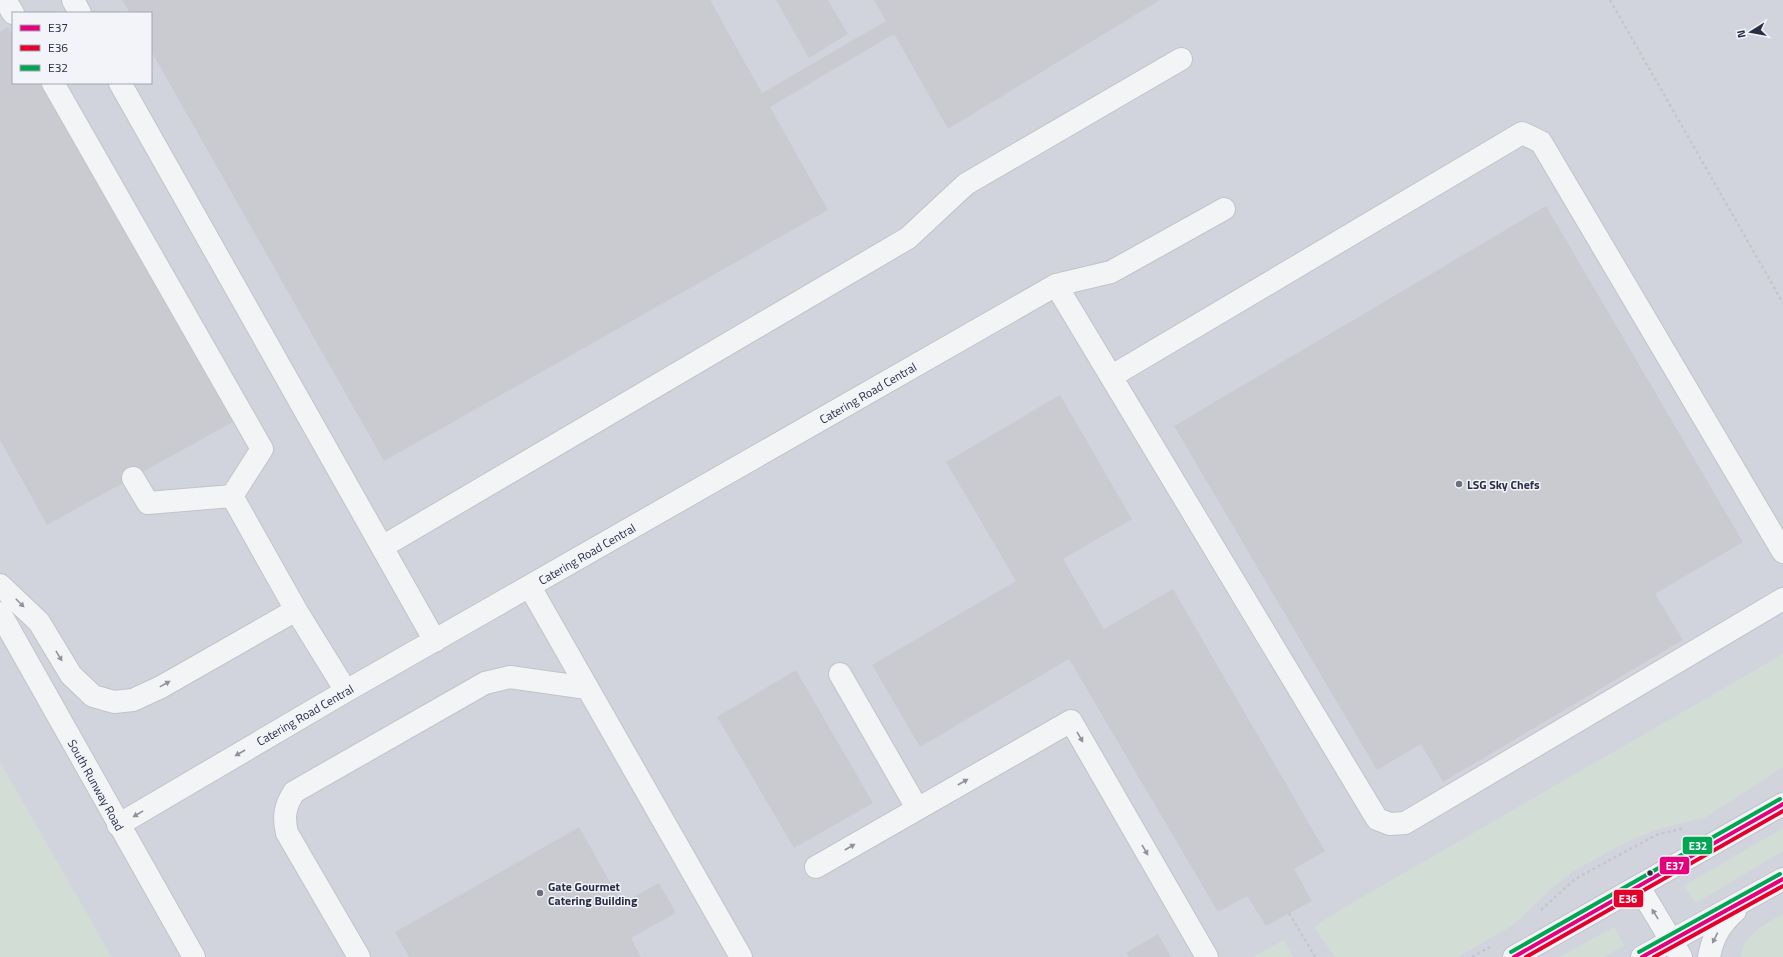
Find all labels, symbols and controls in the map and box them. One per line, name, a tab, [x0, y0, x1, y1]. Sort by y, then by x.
legend	[12, 12, 152, 84]
north arrow	[1731, 12, 1771, 52]
text: E37	[48, 18, 68, 37]
text: N	[1733, 29, 1750, 39]
text: E36	[48, 38, 68, 57]
text: E32	[48, 58, 68, 77]
street label: Catering Road Central	[816, 357, 920, 429]
place label: LSG Sky Chefs	[1467, 475, 1540, 494]
marker: LSG Sky Chefs	[1454, 479, 1464, 489]
street label: Catering Road Central	[535, 518, 639, 590]
one-way arrow	[15, 598, 25, 608]
one-way arrow	[56, 650, 63, 662]
street label: Catering Road Central	[253, 679, 357, 751]
one-way arrow	[159, 681, 171, 688]
one-way arrow	[1077, 731, 1084, 743]
street label: South Runway Road	[63, 736, 129, 834]
one-way arrow	[234, 750, 245, 757]
one-way arrow	[957, 779, 968, 786]
one-way arrow	[132, 810, 144, 817]
line badge: E32	[1682, 836, 1713, 855]
text: E32	[1689, 838, 1707, 854]
one-way arrow	[844, 844, 856, 851]
one-way arrow	[1141, 844, 1148, 856]
line badge: E37	[1659, 856, 1690, 875]
text: E37	[1666, 858, 1684, 874]
unlabelled marker	[1645, 868, 1655, 878]
place label: Gate Gourmet Catering Building	[548, 877, 638, 910]
marker: Gate Gourmet Catering Building	[535, 888, 545, 898]
line badge: E36	[1613, 889, 1644, 908]
text: E36	[1619, 891, 1637, 907]
one-way arrow	[1651, 909, 1659, 919]
one-way arrow	[1712, 932, 1718, 944]

